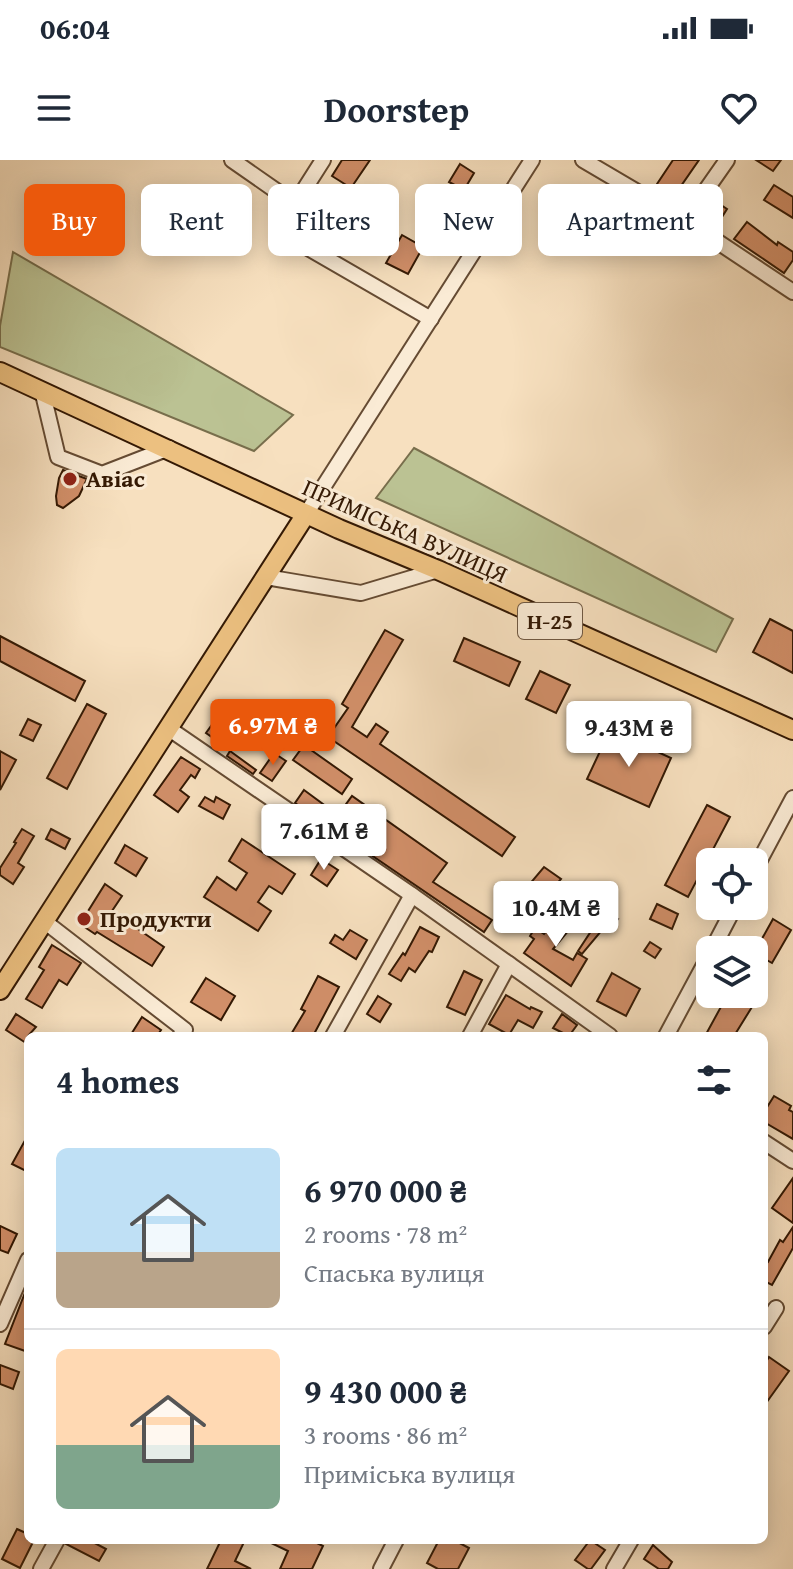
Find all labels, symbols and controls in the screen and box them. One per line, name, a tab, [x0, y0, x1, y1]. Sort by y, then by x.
text: 06:04	[40, 6, 111, 50]
text: Doorstep	[324, 82, 469, 135]
icon: menu	[32, 86, 76, 130]
icon: heart	[717, 86, 761, 130]
chip: Buy	[24, 184, 125, 256]
chip: Rent	[141, 184, 252, 256]
chip: Filters	[268, 184, 399, 256]
chip: New	[415, 184, 522, 256]
chip: Apartment	[538, 184, 723, 256]
place label: Авіас	[86, 461, 145, 496]
marker: Авіас	[61, 470, 79, 488]
street label: ПРИМІСЬКА ВУЛИЦЯ	[297, 470, 513, 591]
road number: Н-25	[518, 603, 582, 639]
pin: 6.97M ₴	[199, 699, 347, 767]
pin: 9.43M ₴	[555, 701, 703, 769]
text: 6.97M ₴	[228, 705, 318, 744]
text: 9.43M ₴	[584, 707, 674, 746]
pin: 7.61M ₴	[250, 804, 398, 872]
text: 7.61M ₴	[279, 810, 369, 849]
map controls	[696, 848, 768, 1008]
button: locate	[696, 848, 768, 920]
pin: 10.4M ₴	[482, 881, 630, 949]
text: 10.4M ₴	[511, 887, 601, 926]
place label: Продукти	[100, 901, 212, 936]
marker: Продукти	[75, 910, 93, 928]
button: layers	[696, 936, 768, 1008]
text: 4 homes	[56, 1056, 180, 1105]
icon: filters	[692, 1058, 736, 1102]
text: 6 970 000 ₴	[304, 1165, 467, 1214]
icon: home	[120, 1180, 216, 1276]
text: 2 rooms · 78 m²	[304, 1214, 467, 1253]
text: Спаська вулиця	[304, 1253, 484, 1292]
text: 9 430 000 ₴	[304, 1366, 467, 1415]
icon: home	[120, 1381, 216, 1477]
text: 3 rooms · 86 m²	[304, 1415, 467, 1454]
text: Приміська вулиця	[304, 1454, 515, 1493]

